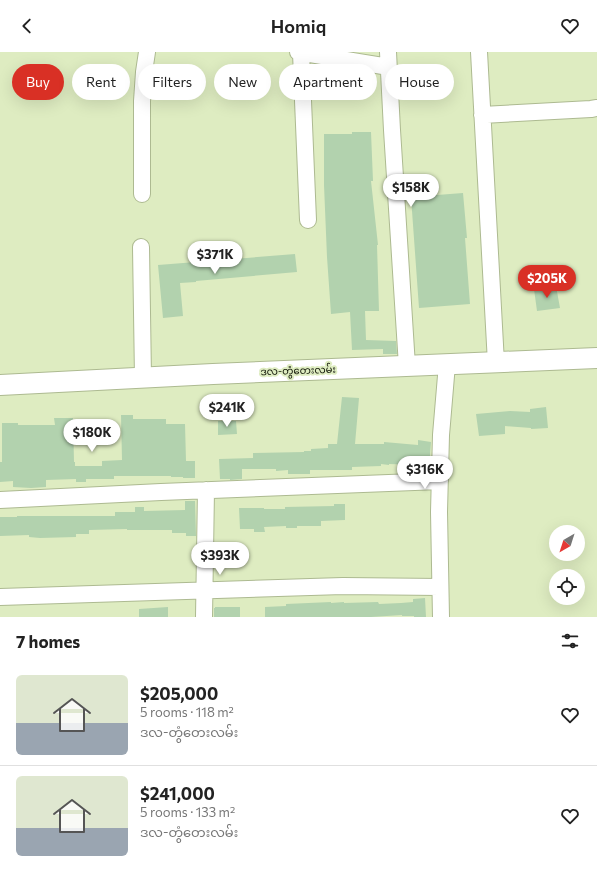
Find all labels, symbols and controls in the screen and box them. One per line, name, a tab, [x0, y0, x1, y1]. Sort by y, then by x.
icon: back	[16, 15, 38, 37]
text: Homiq	[271, 15, 326, 37]
icon: heart	[559, 15, 581, 37]
chip: Buy	[12, 64, 64, 100]
chip: Rent	[72, 64, 130, 100]
chip: Filters	[138, 64, 206, 100]
chip: New	[214, 64, 271, 100]
chip: Apartment	[279, 64, 377, 100]
chip: House	[385, 64, 454, 100]
pin: $158K	[383, 174, 439, 208]
text: $158K	[392, 179, 430, 195]
pin: $371K	[187, 241, 243, 275]
text: $371K	[196, 246, 234, 262]
pin: $205K	[519, 265, 575, 299]
text: $205K	[527, 270, 567, 286]
street label: ဒလ-တွံတေးလမ်း	[260, 362, 336, 380]
pin: $241K	[199, 394, 255, 428]
text: $241K	[208, 399, 246, 415]
pin: $180K	[64, 419, 120, 453]
text: $180K	[72, 424, 112, 440]
pin: $316K	[397, 456, 453, 490]
text: $316K	[406, 461, 444, 477]
north arrow	[549, 525, 585, 561]
map controls	[549, 525, 585, 605]
pin: $393K	[192, 542, 248, 576]
text: $393K	[200, 547, 240, 563]
button: locate	[549, 569, 585, 605]
icon: filters	[559, 630, 581, 652]
text: 7 homes	[16, 631, 80, 652]
text: $205,000	[140, 683, 218, 704]
icon: home	[48, 691, 96, 739]
text: 5 rooms · 118 m²	[140, 704, 234, 720]
icon: heart	[559, 704, 581, 726]
text: ဒလ-တွံတေးလမ်း	[140, 724, 238, 740]
text: $241,000	[140, 783, 215, 804]
icon: home	[48, 792, 96, 840]
text: 5 rooms · 133 m²	[140, 804, 235, 820]
icon: heart	[559, 805, 581, 827]
text: ဒလ-တွံတေးလမ်း	[140, 824, 238, 840]

